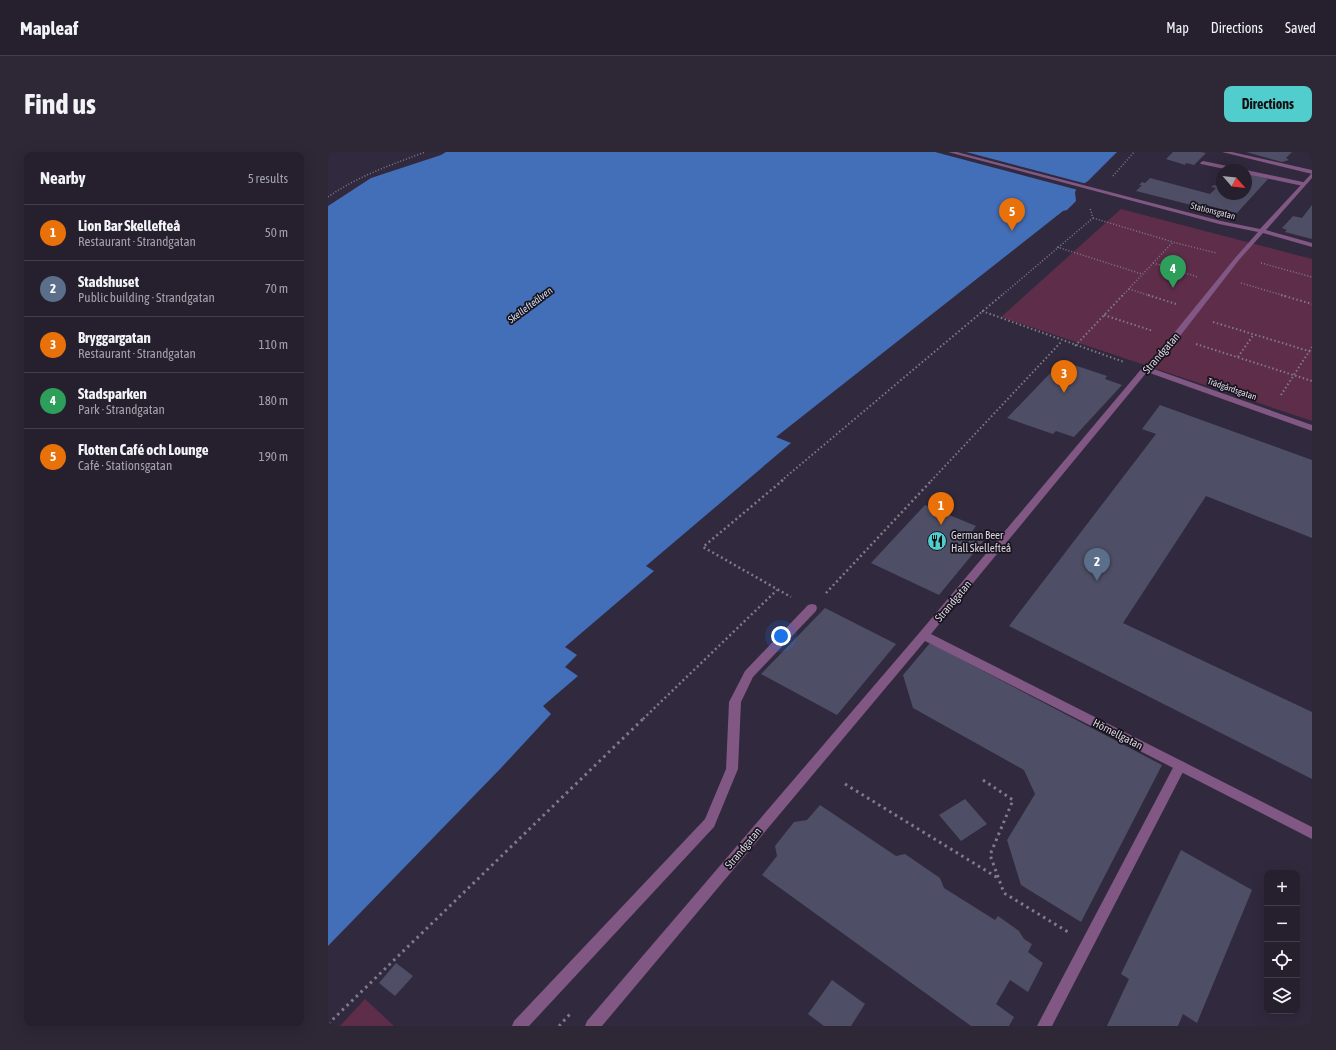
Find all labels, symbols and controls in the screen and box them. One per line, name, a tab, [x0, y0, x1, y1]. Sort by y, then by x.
text: Mapleaf	[20, 17, 78, 39]
text: Map	[1166, 20, 1189, 36]
text: Directions	[1211, 20, 1263, 36]
text: Saved	[1285, 20, 1316, 36]
button: Directions	[1224, 86, 1312, 122]
text: Find us	[24, 88, 96, 120]
north arrow	[1216, 164, 1252, 200]
text: Nearby	[40, 168, 86, 188]
text: 5 results	[248, 171, 288, 186]
pin: 5	[999, 198, 1025, 231]
street label: Stationsgatan	[1189, 201, 1237, 221]
text: Lion Bar Skellefteå	[78, 217, 180, 234]
text: 1	[50, 225, 56, 240]
text: 50 m	[265, 225, 288, 240]
text: Restaurant · Strandgatan	[78, 234, 196, 249]
pin: 4	[1160, 255, 1186, 288]
text: Stadshuset	[78, 273, 139, 290]
text: 2	[50, 281, 56, 296]
text: 70 m	[265, 281, 288, 296]
water label: Skellefteälven	[505, 285, 555, 326]
text: Public building · Strandgatan	[78, 290, 215, 305]
text: Bryggargatan	[78, 329, 151, 346]
street label: Strandgatan	[1140, 330, 1182, 376]
text: 3	[50, 337, 56, 352]
text: 110 m	[259, 337, 288, 352]
text: Restaurant · Strandgatan	[78, 346, 196, 361]
pin: 3	[1051, 360, 1077, 393]
street label: Trädgårdsgatan	[1206, 376, 1258, 402]
text: Stadsparken	[78, 385, 147, 402]
text: 4	[50, 393, 56, 408]
text: 180 m	[259, 393, 288, 408]
text: Park · Strandgatan	[78, 402, 165, 417]
text: Flotten Café och Lounge	[78, 441, 209, 458]
text: 5	[50, 449, 56, 464]
text: 190 m	[259, 449, 288, 464]
text: Café · Stationsgatan	[78, 458, 172, 473]
pin: 1	[928, 492, 954, 525]
place label: German Beer Hall Skellefteå	[951, 529, 1011, 554]
restaurant icon: German Beer Hall Skellefteå	[926, 530, 948, 552]
pin: 2	[1084, 548, 1110, 581]
street label: Strandgatan	[932, 578, 974, 624]
your location	[771, 626, 791, 646]
street label: Hörnellgatan	[1091, 716, 1145, 752]
street label: Strandgatan	[722, 825, 764, 871]
map controls	[1264, 870, 1300, 1014]
button: +	[1264, 870, 1300, 906]
button: −	[1264, 906, 1300, 942]
button: locate	[1264, 942, 1300, 978]
button: layers	[1264, 978, 1300, 1014]

